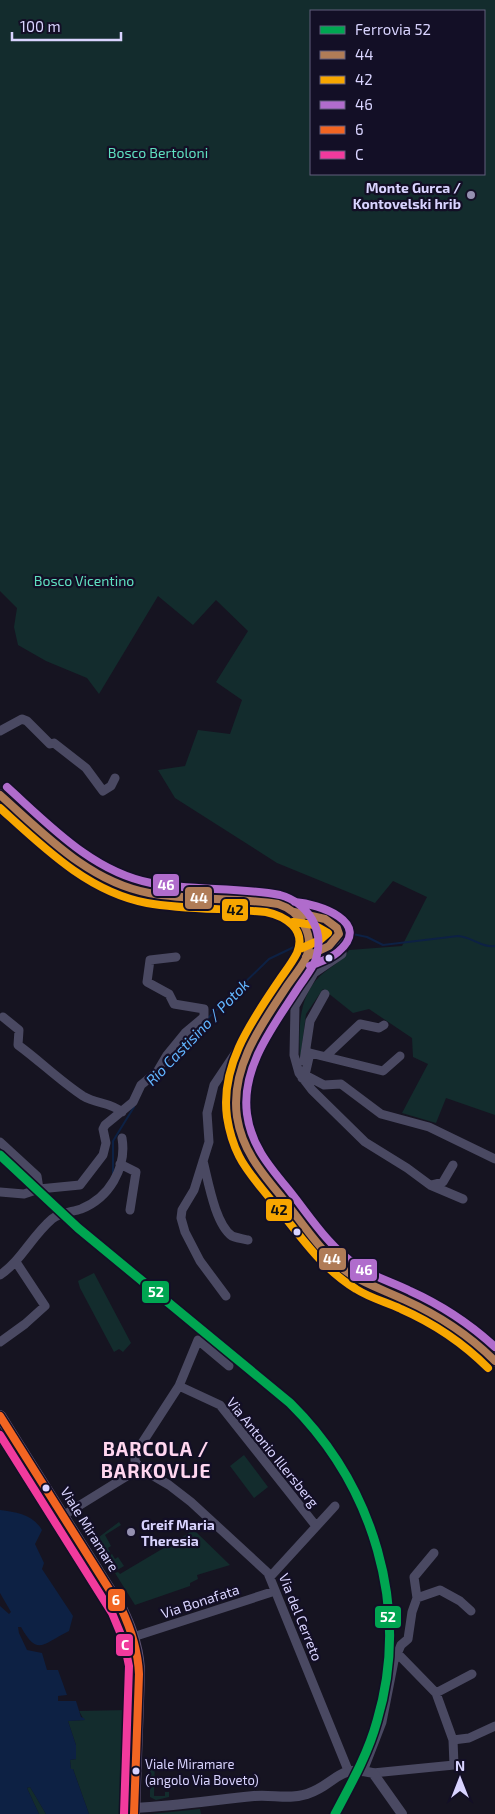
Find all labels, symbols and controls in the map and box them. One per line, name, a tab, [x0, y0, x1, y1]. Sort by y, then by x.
scale bar	[12, 10, 121, 42]
legend	[310, 10, 485, 175]
text: 100 m	[20, 17, 61, 35]
text: Ferrovia 52	[355, 20, 431, 38]
text: 44	[355, 45, 373, 63]
text: 42	[355, 70, 373, 88]
text: 46	[355, 95, 373, 113]
text: 6	[355, 120, 364, 138]
park label: Bosco Bertoloni	[108, 144, 208, 161]
text: C	[355, 145, 364, 163]
place label: Monte Gurca / Kontovelski hrib	[353, 179, 461, 212]
marker: Monte Gurca / Kontovelski hrib	[465, 189, 477, 201]
park label: Bosco Vicentino	[34, 572, 134, 589]
line badge: 46	[152, 873, 180, 897]
text: 46	[157, 876, 175, 893]
line badge: 44	[184, 886, 213, 910]
text: 44	[190, 889, 208, 906]
line badge: 42	[221, 898, 249, 922]
text: 42	[226, 901, 244, 918]
unlabelled marker	[324, 953, 334, 963]
water label: Rio Castisino / Potok	[142, 975, 253, 1089]
line badge: 42	[265, 1198, 293, 1222]
text: 42	[270, 1201, 288, 1218]
unlabelled marker	[292, 1227, 302, 1237]
line badge: 44	[318, 1247, 347, 1271]
text: 44	[323, 1250, 341, 1267]
line badge: 46	[349, 1258, 378, 1282]
text: 46	[355, 1261, 373, 1278]
line badge: 52	[141, 1280, 170, 1304]
text: 52	[148, 1283, 164, 1300]
street label: Via Antonio Illersberg	[223, 1394, 323, 1510]
district label: BARCOLA / BARKOVLJE	[101, 1437, 211, 1482]
unlabelled marker	[41, 1483, 51, 1493]
street label: Viale Miramare	[57, 1484, 123, 1574]
place label: Greif Maria Theresia	[141, 1516, 215, 1549]
marker: Greif Maria Theresia	[125, 1526, 137, 1538]
street label: Via del Cerreto	[276, 1571, 326, 1663]
street label: Via Bonafata	[159, 1580, 241, 1622]
line badge: 6	[107, 1588, 126, 1612]
text: 6	[112, 1591, 120, 1608]
line badge: 52	[374, 1605, 402, 1629]
text: 52	[380, 1608, 396, 1625]
line badge: C	[115, 1633, 134, 1657]
text: C	[121, 1636, 129, 1653]
north arrow	[435, 1754, 485, 1804]
place label: Viale Miramare (angolo Via Boveto)	[145, 1756, 259, 1788]
text: N	[455, 1757, 465, 1774]
marker: Viale Miramare (angolo Via Boveto)	[131, 1766, 141, 1776]

